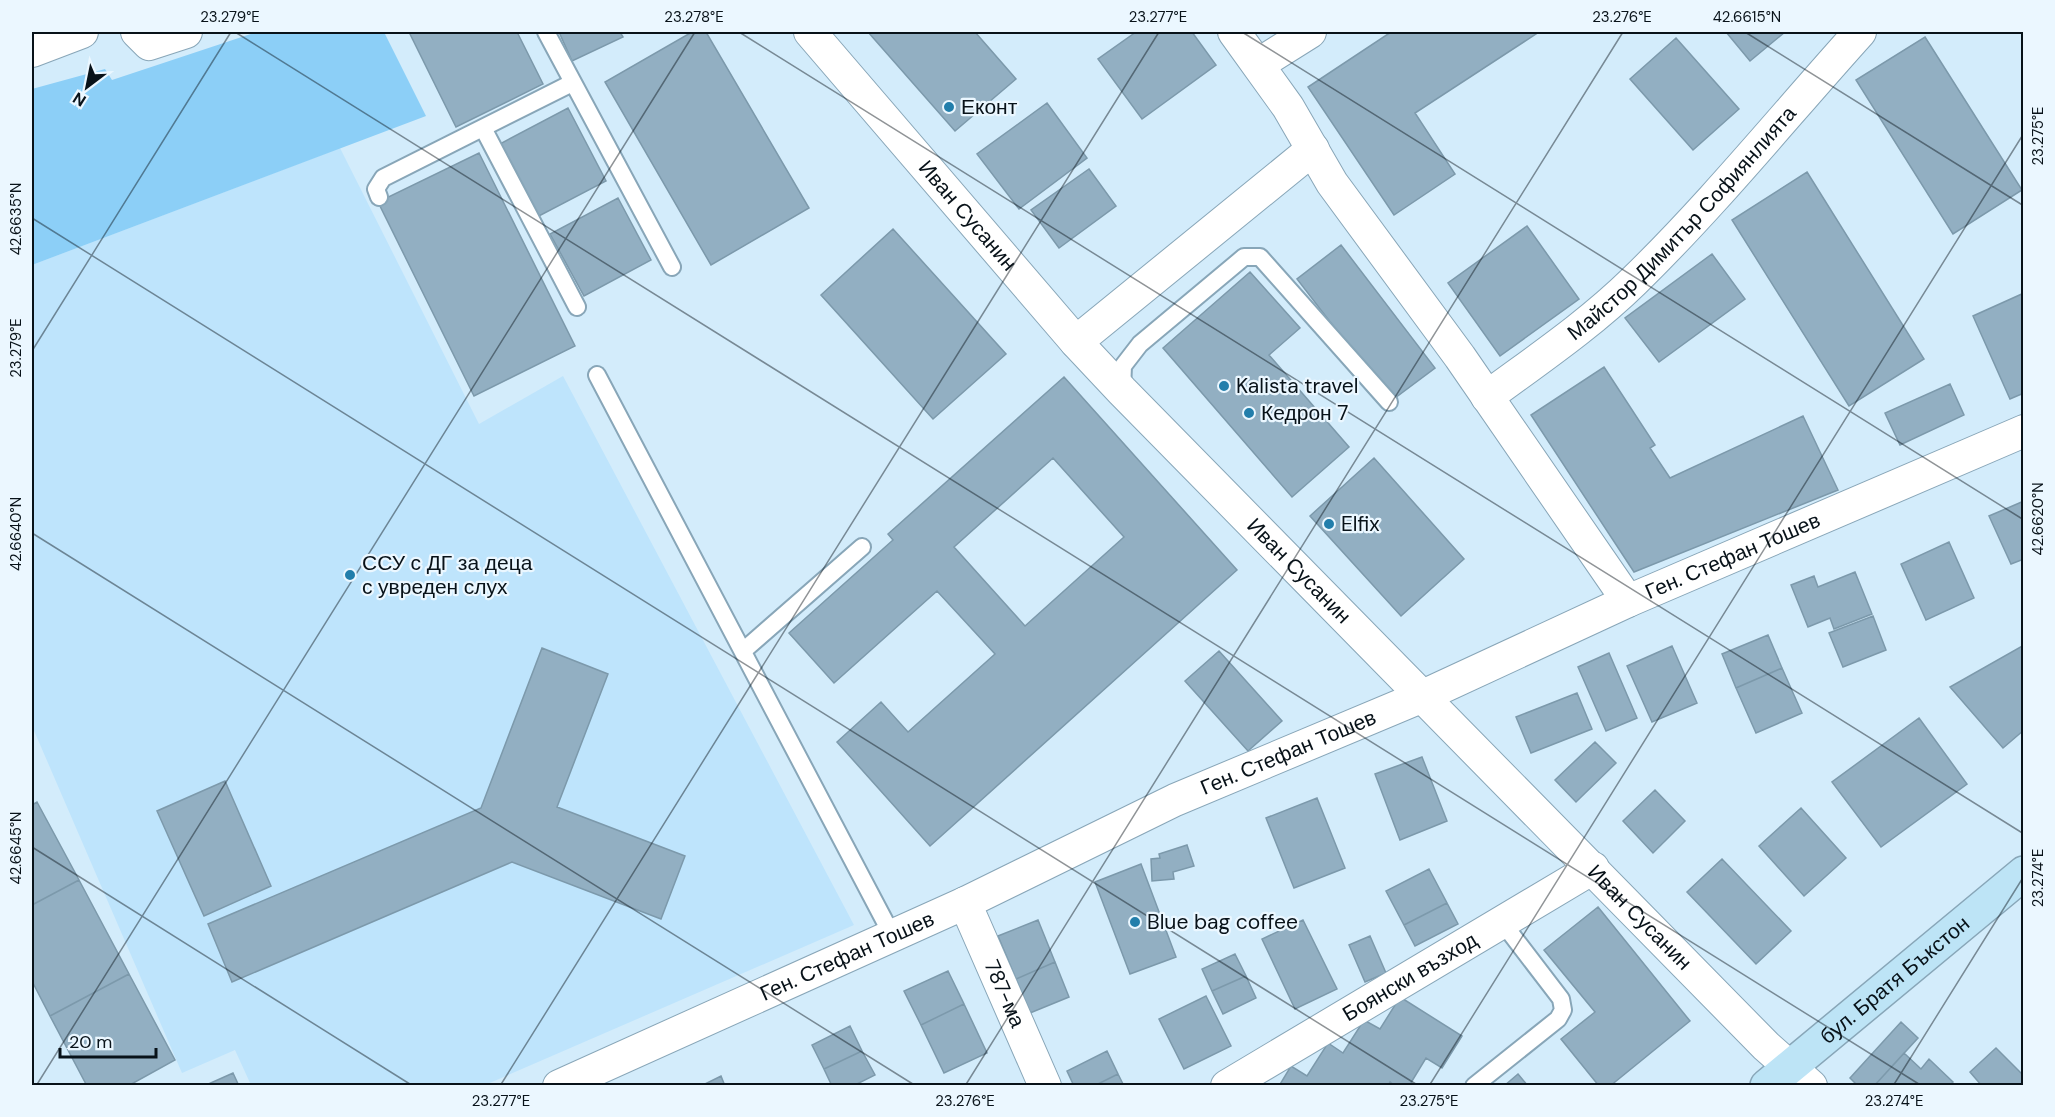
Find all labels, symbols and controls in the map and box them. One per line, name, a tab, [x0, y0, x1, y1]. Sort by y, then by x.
text: 23.279°E	[200, 7, 260, 27]
text: 23.278°E	[664, 7, 724, 27]
text: 23.277°E	[1129, 7, 1187, 27]
text: 23.276°E	[1592, 7, 1652, 27]
text: 42.6615°N	[1713, 7, 1781, 27]
north arrow	[57, 57, 117, 117]
text: N	[69, 87, 90, 111]
place label: Еконт	[961, 93, 1018, 121]
marker: Еконт	[942, 100, 956, 114]
street label: Майстор Димитър Софиянлията	[1561, 100, 1803, 347]
text: 23.275°E	[2028, 106, 2048, 166]
street label: Иван Сусанин	[912, 154, 1023, 277]
text: 42.6635°N	[6, 183, 26, 255]
text: 23.279°E	[6, 318, 26, 378]
place label: Kalista travel	[1236, 372, 1358, 400]
marker: Kalista travel	[1217, 379, 1231, 393]
place label: Кедрон 7	[1261, 399, 1348, 427]
marker: Кедрон 7	[1242, 406, 1256, 420]
text: 42.6620°N	[2028, 483, 2048, 555]
text: 42.6640°N	[6, 497, 26, 571]
street label: Ген. Стефан Тошев	[1641, 506, 1825, 606]
place label: Elfix	[1341, 510, 1380, 538]
street label: Иван Сусанин	[1241, 512, 1357, 630]
marker: Elfix	[1322, 517, 1336, 531]
place label: ССУ с ДГ за деца с увреден слух	[362, 549, 533, 601]
marker: ССУ с ДГ за деца с увреден слух	[343, 568, 357, 582]
street label: Ген. Стефан Тошев	[1196, 703, 1380, 802]
text: 42.6645°N	[6, 812, 26, 884]
text: 23.274°E	[2028, 849, 2048, 907]
street label: Иван Сусанин	[1581, 859, 1698, 976]
street label: Ген. Стефан Тошев	[756, 905, 939, 1008]
place label: Blue bag coffee	[1147, 908, 1298, 936]
street label: бул. Братя Бъкстон	[1814, 910, 1976, 1050]
marker: Blue bag coffee	[1128, 915, 1142, 929]
street label: Боянски възход	[1337, 926, 1483, 1028]
street label: 787-ма	[978, 956, 1032, 1032]
scale bar	[60, 1021, 156, 1059]
text: 20 m	[69, 1030, 112, 1054]
text: 23.277°E	[472, 1091, 530, 1111]
text: 23.276°E	[935, 1091, 995, 1111]
text: 23.275°E	[1399, 1091, 1459, 1111]
text: 23.274°E	[1865, 1091, 1923, 1111]

